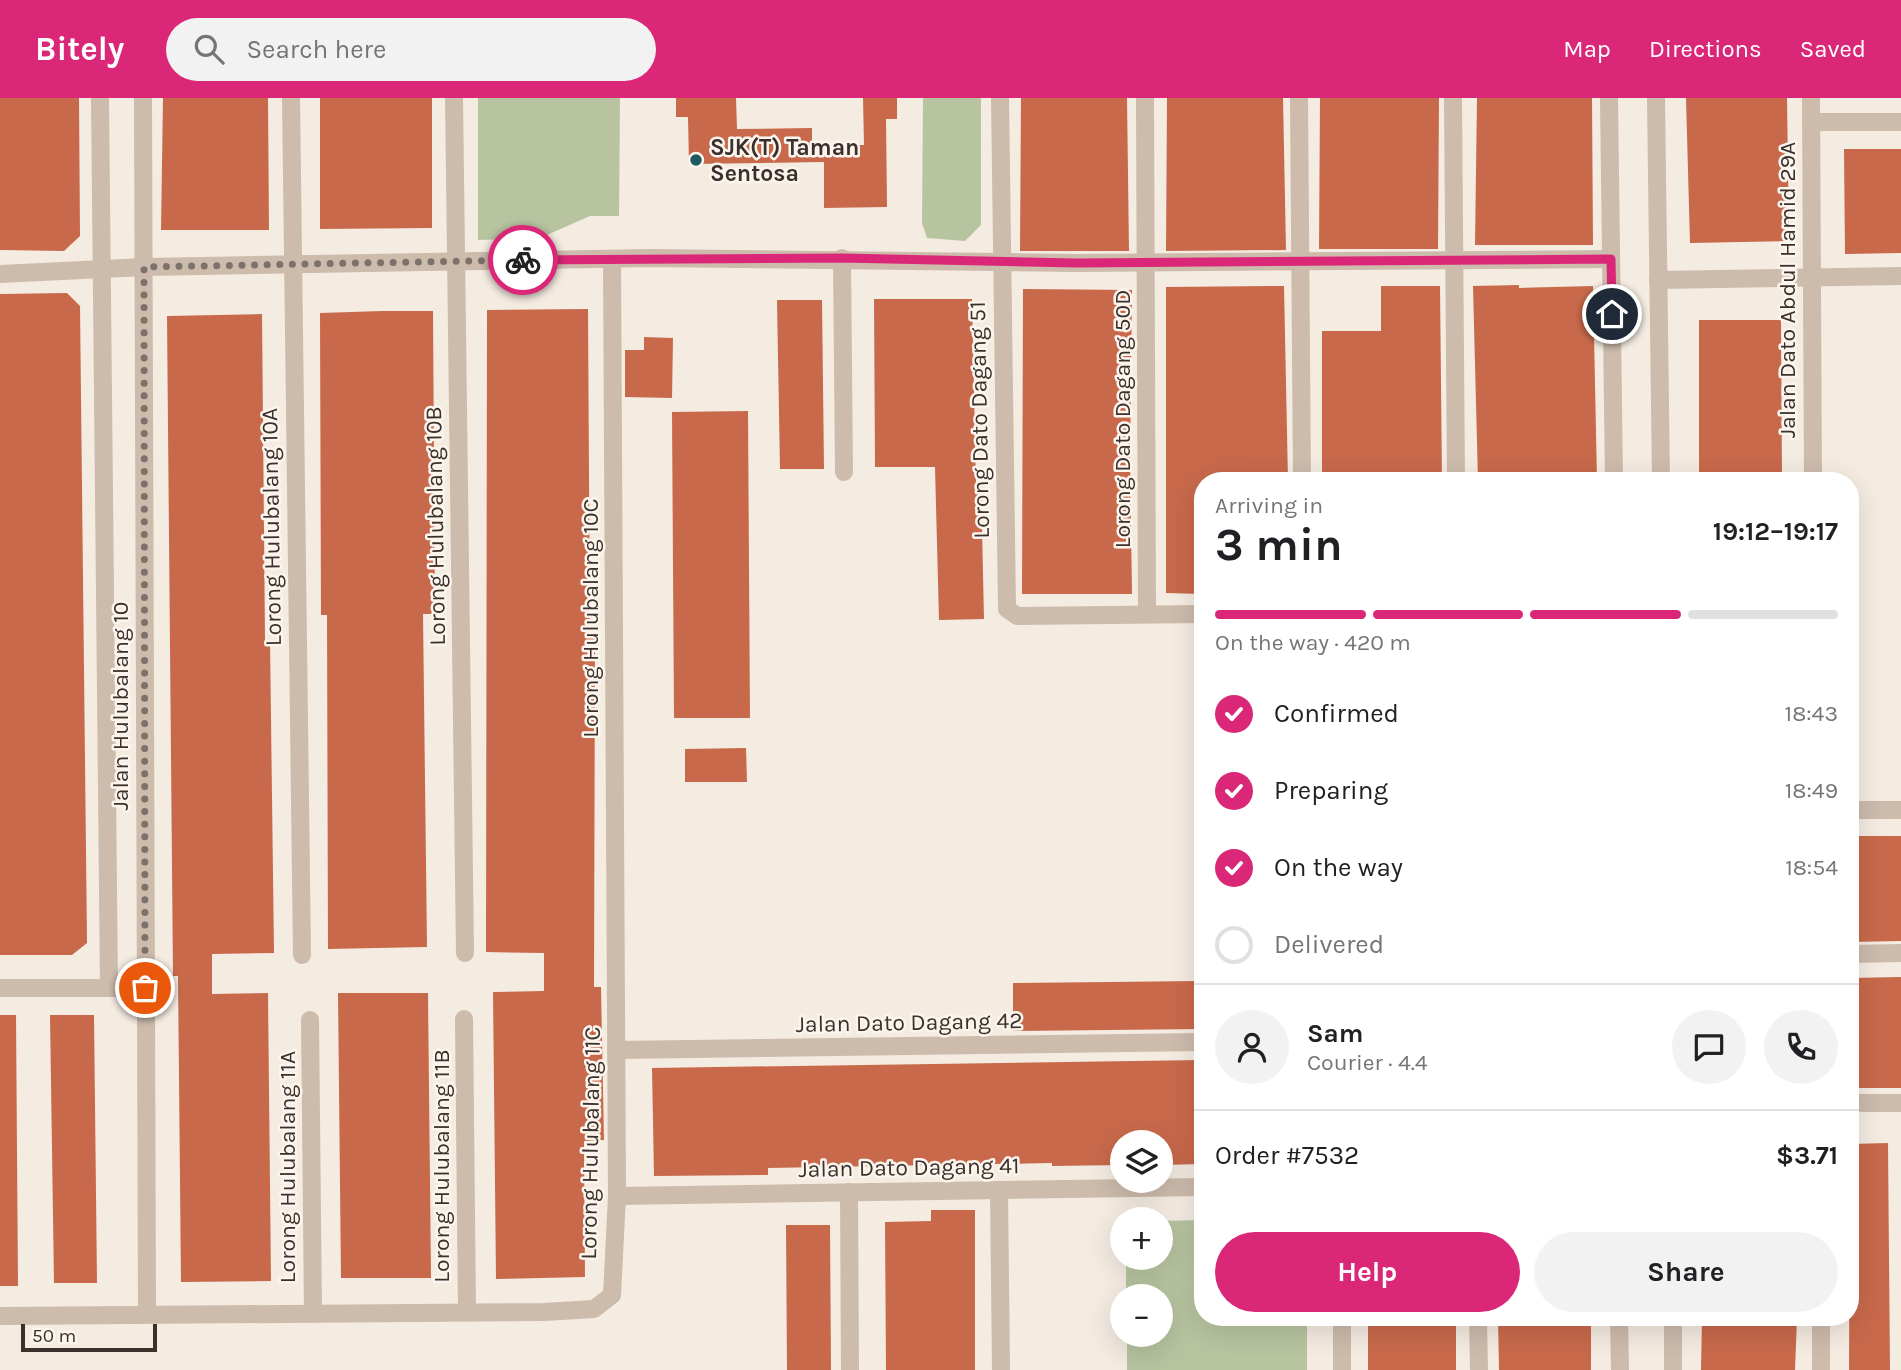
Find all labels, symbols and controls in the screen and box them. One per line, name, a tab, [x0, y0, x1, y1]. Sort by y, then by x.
search box	[166, 18, 656, 81]
text: Bitely	[35, 30, 124, 68]
icon: search	[190, 30, 228, 68]
text: Search here	[246, 34, 386, 65]
text: Map	[1563, 35, 1611, 63]
text: Directions	[1649, 35, 1762, 63]
text: Saved	[1800, 35, 1866, 63]
place label: SJK(T) Taman Sentosa	[710, 134, 859, 187]
street label: Jalan Dato Abdul Hamid 29A	[1774, 142, 1801, 438]
marker: SJK(T) Taman Sentosa	[688, 152, 704, 168]
courier	[488, 225, 558, 295]
icon: bike	[504, 241, 542, 279]
pin	[1582, 284, 1642, 344]
street label: Lorong Dato Dagang 50D	[1109, 290, 1136, 548]
icon: home	[1593, 295, 1631, 333]
street label: Lorong Dato Dagang 51	[964, 301, 995, 539]
street label: Lorong Hulubalang 10B	[420, 406, 451, 646]
street label: Lorong Hulubalang 10A	[256, 408, 287, 646]
text: Arriving in	[1215, 492, 1323, 519]
street label: Lorong Hulubalang 10C	[577, 498, 604, 738]
text: 19:12–19:17	[1713, 516, 1838, 547]
text: 3 min	[1215, 518, 1343, 572]
street label: Jalan Hulubalang 10	[107, 601, 134, 811]
text: On the way · 420 m	[1215, 629, 1411, 656]
icon: check	[1215, 695, 1253, 733]
text: Confirmed	[1274, 698, 1399, 729]
text: 18:43	[1785, 700, 1838, 727]
icon: check	[1215, 772, 1253, 810]
text: Preparing	[1274, 775, 1388, 806]
text: 18:49	[1785, 777, 1838, 804]
icon: check	[1215, 849, 1253, 887]
text: On the way	[1274, 852, 1403, 883]
text: 18:54	[1785, 854, 1838, 881]
text: Delivered	[1274, 929, 1384, 960]
pin	[115, 958, 175, 1018]
icon: bag	[126, 969, 164, 1007]
street label: Jalan Dato Dagang 42	[795, 1007, 1023, 1038]
button: person	[1215, 1010, 1289, 1084]
button: chat	[1672, 1010, 1746, 1084]
button: phone	[1764, 1010, 1838, 1084]
text: Sam	[1307, 1018, 1363, 1049]
street label: Lorong Hulubalang 11C	[575, 1026, 606, 1260]
street label: Lorong Hulubalang 11B	[428, 1049, 455, 1283]
text: Courier · 4.4	[1307, 1049, 1428, 1076]
street label: Lorong Hulubalang 11A	[274, 1051, 301, 1283]
map controls	[1110, 1130, 1173, 1347]
button: layers	[1110, 1130, 1173, 1193]
text: Order #7532	[1215, 1140, 1359, 1171]
text: $3.71	[1776, 1140, 1838, 1171]
street label: Jalan Dato Dagang 41	[798, 1152, 1020, 1183]
button: +	[1110, 1207, 1173, 1270]
button: Help	[1215, 1232, 1520, 1312]
button: Share	[1534, 1232, 1838, 1312]
button: −	[1110, 1284, 1173, 1347]
scale bar	[21, 1321, 158, 1353]
text: 50 m	[32, 1325, 76, 1347]

